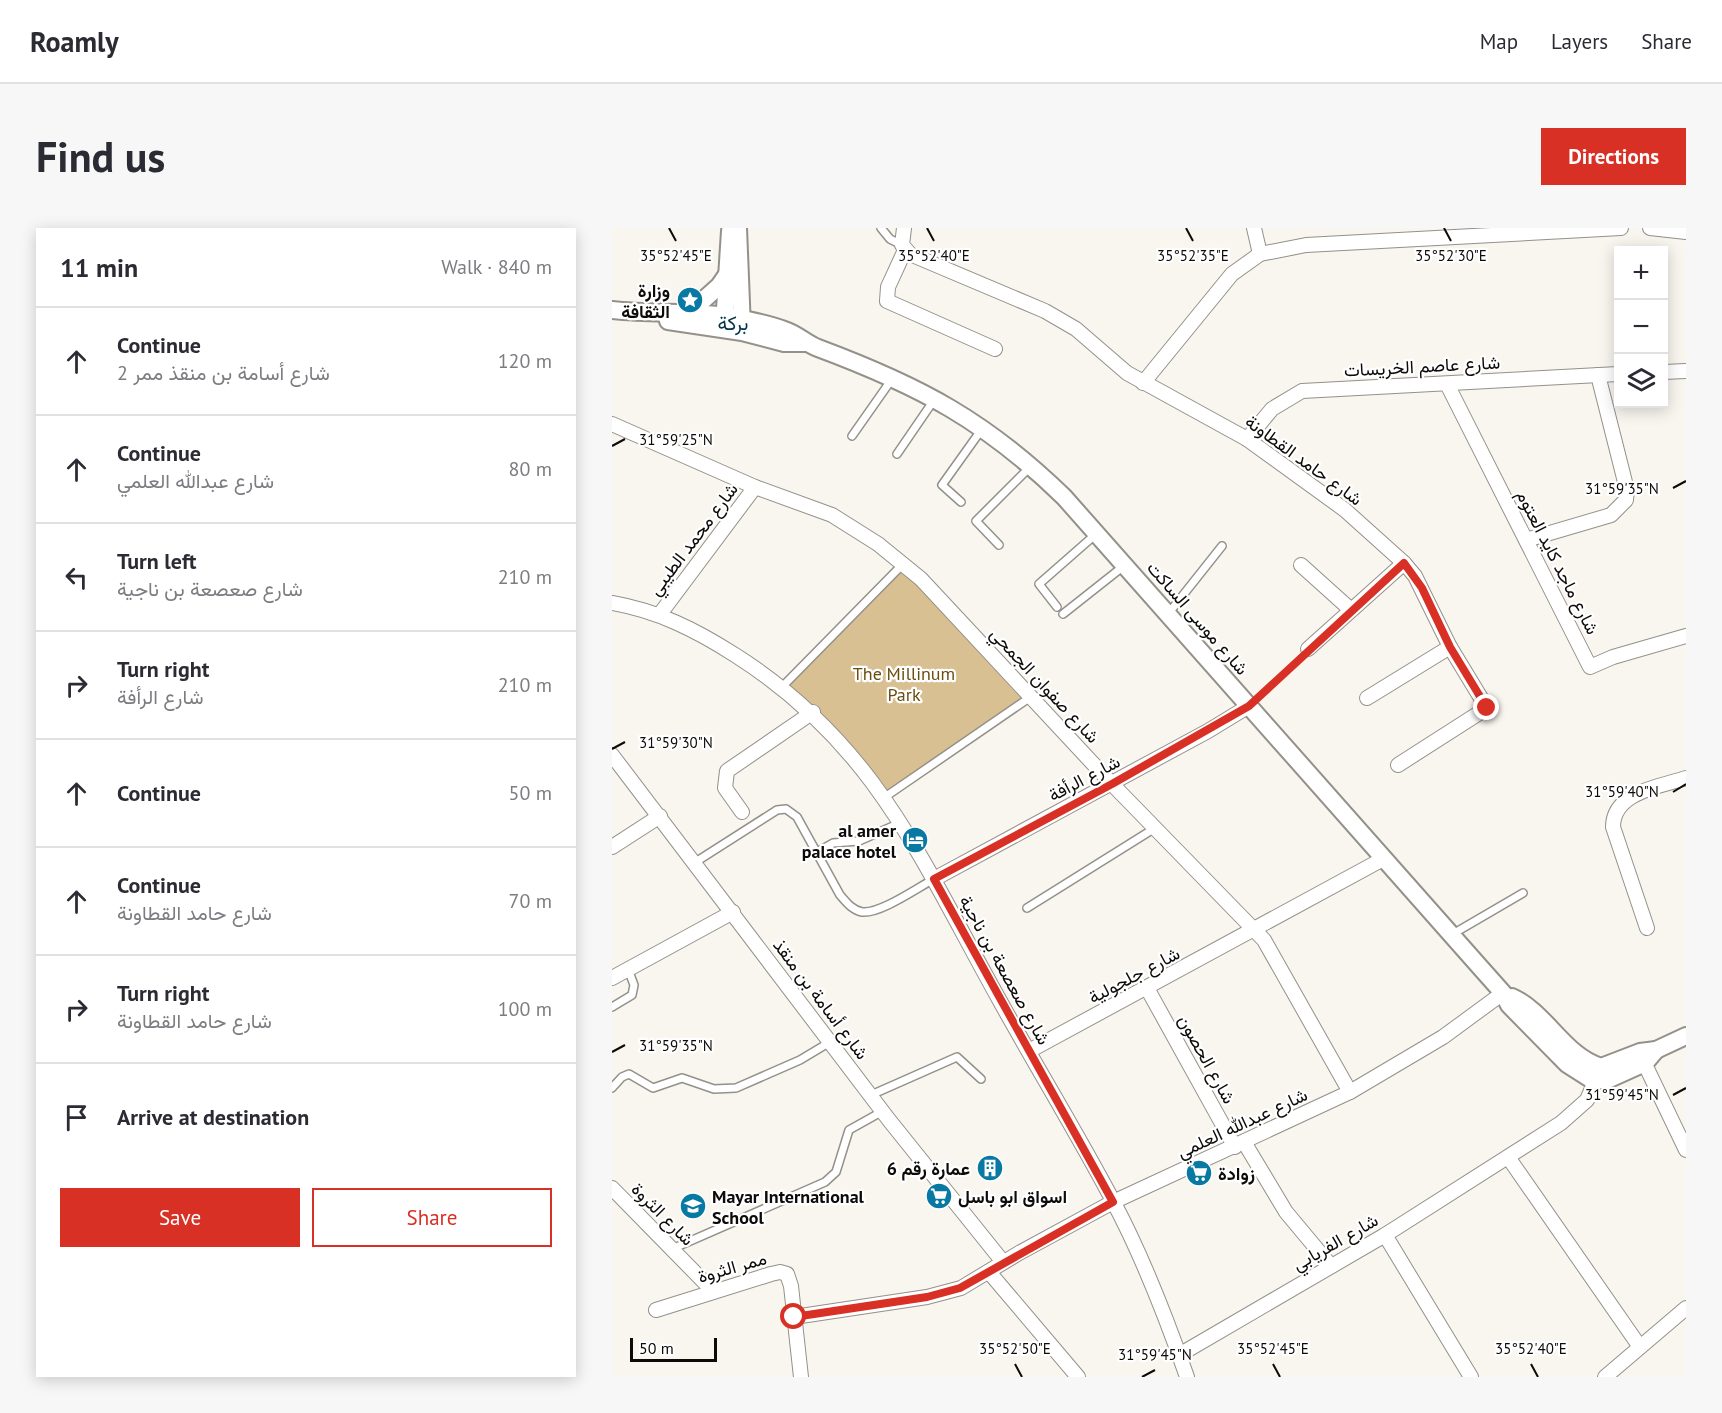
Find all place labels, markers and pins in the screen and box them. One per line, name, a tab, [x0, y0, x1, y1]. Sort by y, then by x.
place label: وزارة الثقافة	[621, 279, 670, 323]
place icon: وزارة الثقافة	[675, 285, 705, 315]
place label: al amer palace hotel	[802, 819, 897, 863]
hotel icon: al amer palace hotel	[900, 825, 930, 855]
building icon: عمارة رقم 6	[975, 1153, 1005, 1183]
place label: عمارة رقم 6	[887, 1157, 970, 1181]
supermarket icon: زوادة	[1184, 1158, 1214, 1188]
place label: زوادة	[1218, 1162, 1255, 1185]
supermarket icon: اسواق ابو باسل	[924, 1181, 954, 1211]
place label: Mayar International School	[712, 1185, 865, 1229]
place label: اسواق ابو باسل	[958, 1185, 1067, 1208]
school or university icon: Mayar International School	[678, 1191, 708, 1221]

